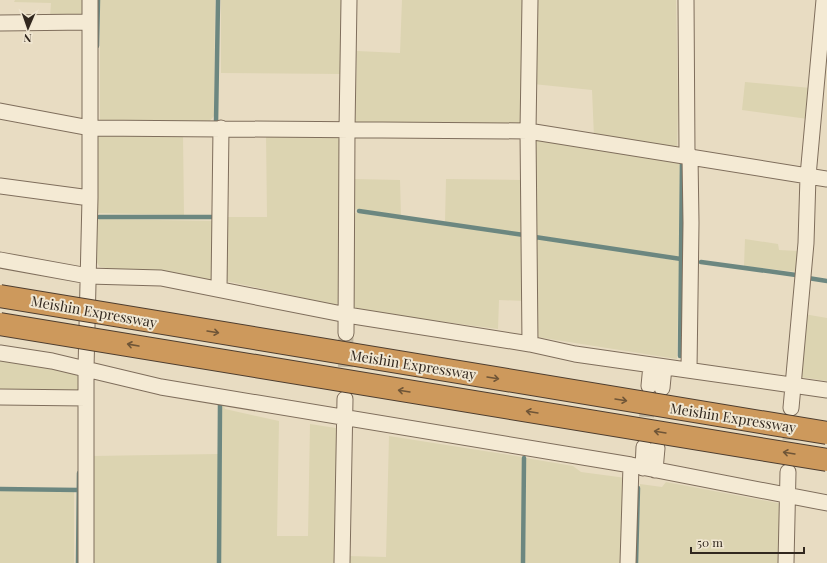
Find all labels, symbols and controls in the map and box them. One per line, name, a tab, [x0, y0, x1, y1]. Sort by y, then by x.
north arrow	[8, 8, 48, 48]
text: N	[23, 31, 32, 46]
street label: Meishin Expressway	[30, 291, 159, 332]
one-way arrow	[206, 328, 219, 336]
one-way arrow	[127, 341, 140, 349]
street label: Meishin Expressway	[349, 345, 478, 384]
one-way arrow	[486, 375, 499, 383]
one-way arrow	[397, 387, 410, 395]
one-way arrow	[614, 396, 627, 404]
street label: Meishin Expressway	[669, 398, 798, 437]
one-way arrow	[526, 407, 539, 415]
one-way arrow	[654, 428, 667, 436]
one-way arrow	[782, 449, 795, 457]
scale bar	[691, 529, 804, 555]
text: 50 m	[697, 534, 723, 550]

